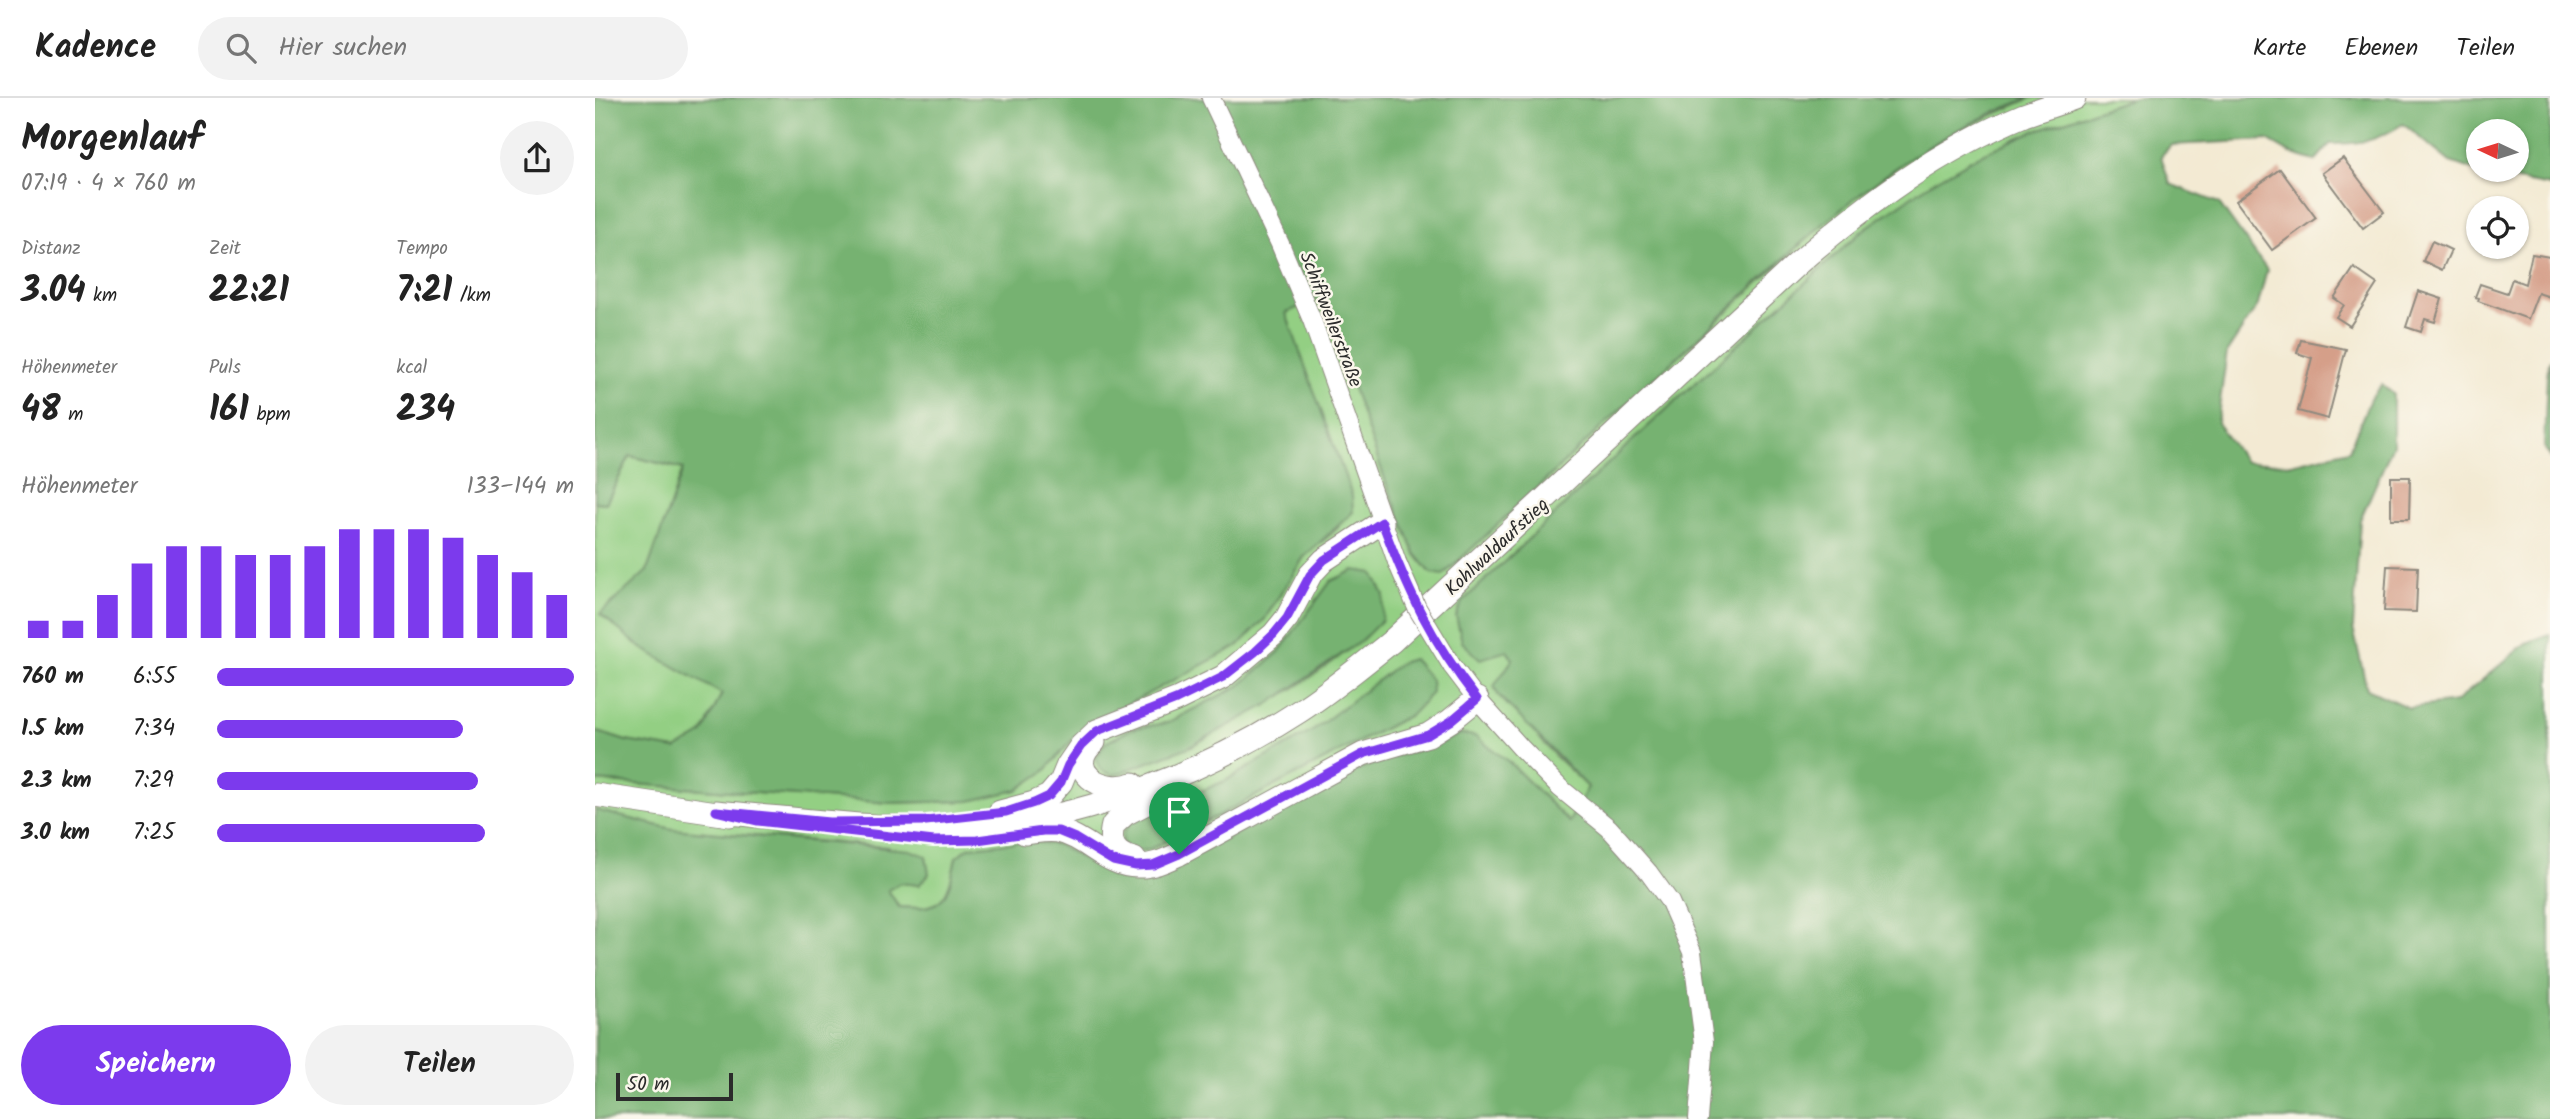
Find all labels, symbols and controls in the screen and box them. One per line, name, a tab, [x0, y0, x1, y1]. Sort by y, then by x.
search box	[198, 17, 688, 80]
text: Kadence	[35, 22, 156, 75]
text: Hier suchen	[278, 27, 407, 69]
icon: search	[222, 29, 260, 67]
text: Karte	[2253, 29, 2306, 68]
text: Ebenen	[2344, 29, 2418, 68]
text: Teilen	[2456, 29, 2515, 68]
text: Morgenlauf	[21, 110, 203, 170]
north arrow	[2466, 119, 2529, 182]
map controls	[2466, 119, 2529, 259]
button: share	[500, 121, 574, 195]
text: 07:19 · 4 × 760 m	[21, 166, 196, 202]
button: locate	[2466, 196, 2529, 259]
text: Distanz	[21, 234, 81, 264]
text: Zeit	[209, 234, 241, 264]
text: Tempo	[396, 234, 448, 264]
street label: Schiffweilerstraße	[1290, 247, 1370, 392]
text: 3.04	[21, 264, 85, 320]
text: 22:21	[209, 264, 289, 320]
text: 7:21	[396, 264, 452, 320]
text: km	[85, 281, 117, 311]
text: /km	[452, 281, 491, 311]
text: Höhenmeter	[21, 353, 117, 383]
text: Puls	[209, 353, 241, 383]
text: kcal	[396, 353, 427, 383]
text: 48	[21, 383, 61, 439]
text: 161	[209, 383, 249, 439]
text: 234	[396, 383, 455, 439]
text: m	[61, 400, 83, 430]
text: bpm	[249, 400, 291, 430]
text: Höhenmeter	[21, 469, 137, 505]
text: 133–144 m	[466, 469, 574, 505]
street label: Kohlwaldaufstieg	[1438, 491, 1556, 604]
text: 760 m	[21, 659, 84, 695]
text: 6:55	[133, 659, 176, 695]
text: 1.5 km	[21, 711, 84, 747]
text: 7:34	[133, 711, 175, 747]
text: 2.3 km	[21, 763, 91, 799]
text: 7:29	[133, 763, 174, 799]
pin	[1149, 782, 1209, 854]
icon: arrive	[1160, 793, 1198, 831]
text: 3.0 km	[21, 815, 90, 851]
text: 7:25	[133, 815, 175, 851]
button: Speichern	[21, 1025, 291, 1105]
button: Teilen	[305, 1025, 574, 1105]
scale bar	[616, 1070, 733, 1102]
text: 50 m	[627, 1070, 669, 1100]

